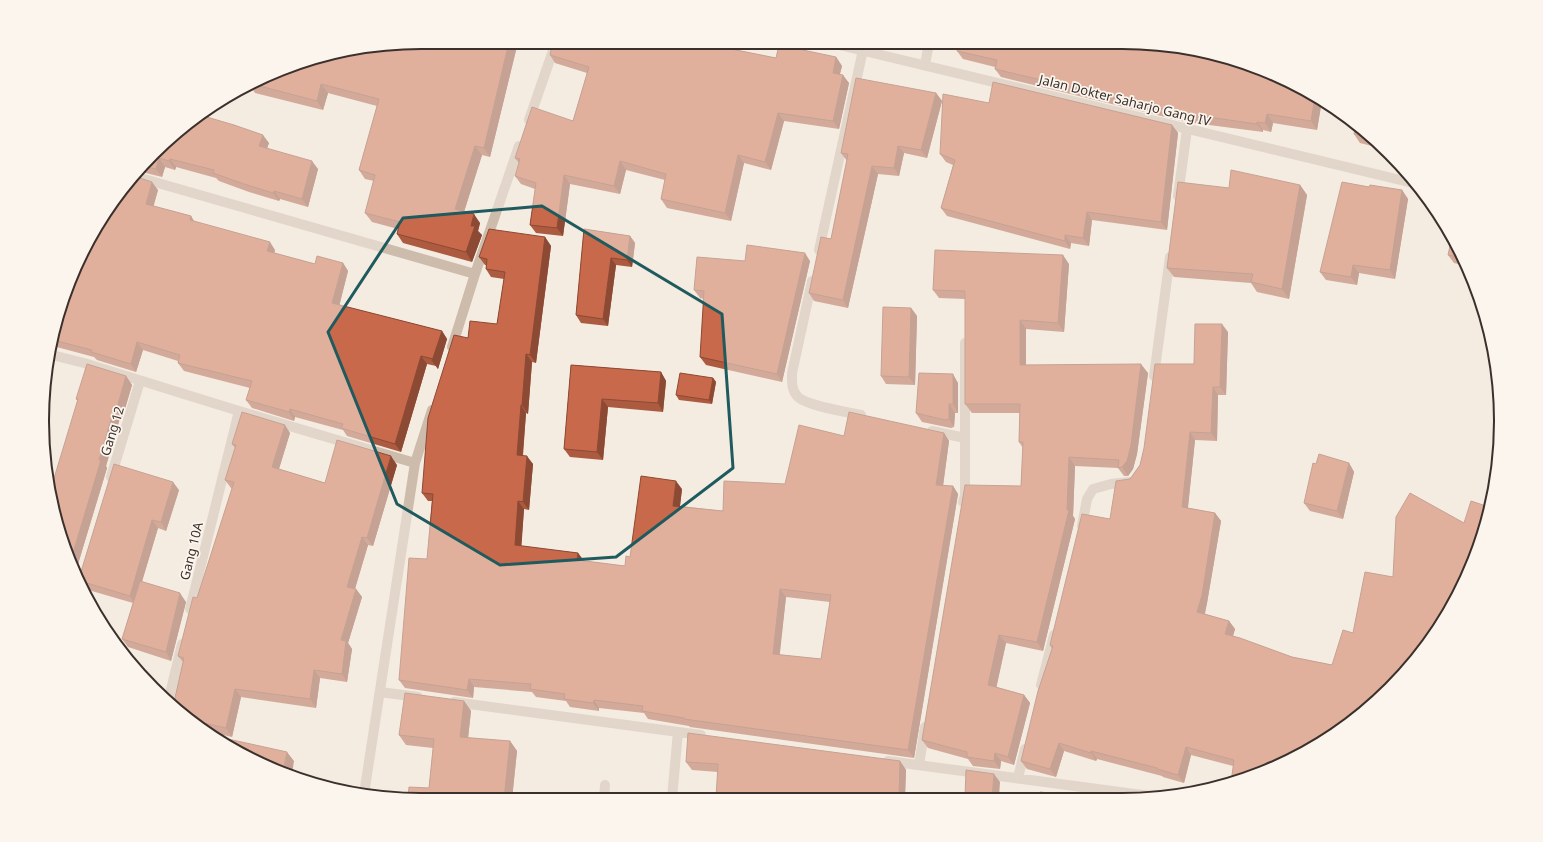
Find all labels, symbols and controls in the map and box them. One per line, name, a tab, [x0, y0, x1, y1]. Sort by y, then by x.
street label: Jalan Dokter Saharjo Gang IV	[1035, 69, 1213, 130]
street label: Gang 12	[96, 404, 128, 458]
street label: Gang 10A	[175, 519, 207, 582]

